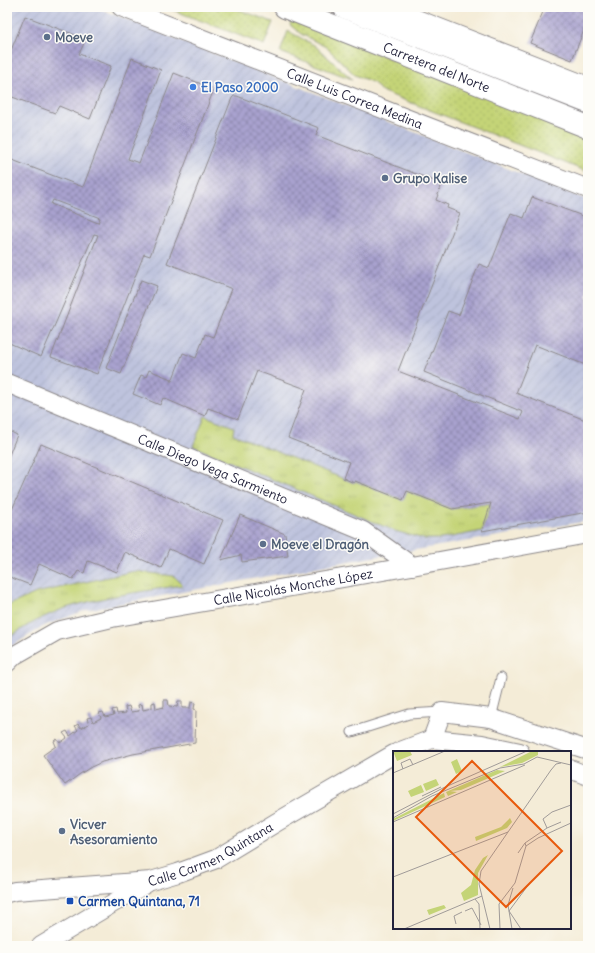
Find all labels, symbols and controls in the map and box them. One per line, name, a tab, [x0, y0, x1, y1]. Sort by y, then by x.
place label: Moeve	[55, 29, 93, 46]
marker: Moeve	[42, 32, 52, 42]
street label: Carretera del Norte	[381, 38, 492, 96]
street label: Calle Luis Correa Medina	[284, 64, 425, 132]
place label: El Paso 2000	[201, 79, 279, 96]
marker: El Paso 2000	[188, 82, 198, 92]
place label: Grupo Kalise	[393, 170, 467, 187]
marker: Grupo Kalise	[380, 173, 390, 183]
street label: Calle Diego Vega Sarmiento	[135, 430, 291, 507]
place label: Moeve el Dragón	[271, 536, 369, 553]
marker: Moeve el Dragón	[258, 539, 268, 549]
street label: Calle Nicolás Monche López	[212, 564, 374, 609]
inset map	[393, 751, 571, 929]
place label: Vicver Asesoramiento	[70, 816, 158, 848]
street label: Calle Carmen Quintana	[146, 818, 276, 890]
marker: Vicver Asesoramiento	[57, 826, 67, 836]
place label: Carmen Quintana, 71	[78, 893, 200, 910]
marker: Carmen Quintana, 71	[65, 896, 75, 906]

